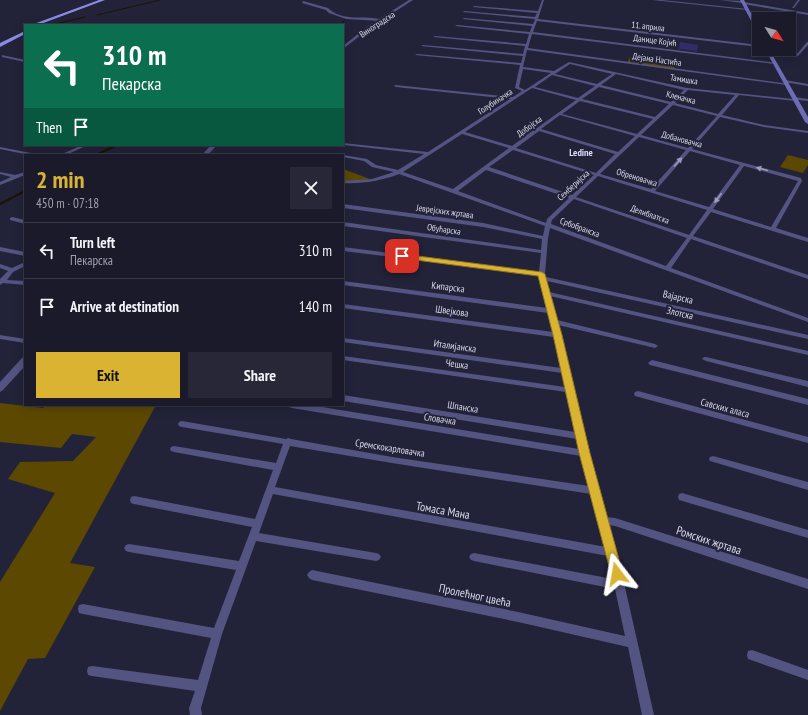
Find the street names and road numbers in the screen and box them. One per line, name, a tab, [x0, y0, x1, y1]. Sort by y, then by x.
street label: Виноградска	[357, 8, 397, 40]
street label: 11. априла	[631, 18, 666, 34]
street label: Данице Којић	[633, 32, 677, 49]
street label: Дејана Настића	[632, 50, 683, 69]
street label: Тамишка	[669, 71, 699, 87]
street label: Голубиначка	[476, 85, 515, 116]
street label: Кленачка	[665, 88, 697, 106]
street label: Добојска	[514, 113, 545, 140]
street label: Добановачка	[660, 128, 704, 150]
street label: Обреновачка	[615, 166, 659, 189]
street label: Семберијска	[555, 167, 592, 203]
street label: Јеврејских жртава	[415, 201, 475, 221]
street label: Делиблатска	[629, 202, 671, 226]
street label: Србобранска	[559, 215, 602, 239]
street label: Обућарска	[426, 221, 462, 237]
street label: Кипарска	[431, 279, 465, 295]
street label: Вајарска	[662, 287, 694, 307]
street label: Швејкова	[435, 302, 469, 320]
street label: Злотска	[665, 304, 695, 322]
street label: Италијанска	[433, 337, 477, 355]
street label: Чешка	[445, 356, 469, 372]
street label: Савских аласа	[699, 395, 751, 421]
street label: Шпанска	[447, 398, 479, 416]
street label: Словачка	[423, 410, 457, 428]
street label: Сремскокарловачка	[354, 436, 426, 460]
street label: Томаса Мана	[415, 498, 471, 522]
street label: Ромских жртава	[674, 522, 744, 558]
street label: Пролећног цвећа	[438, 580, 513, 610]

